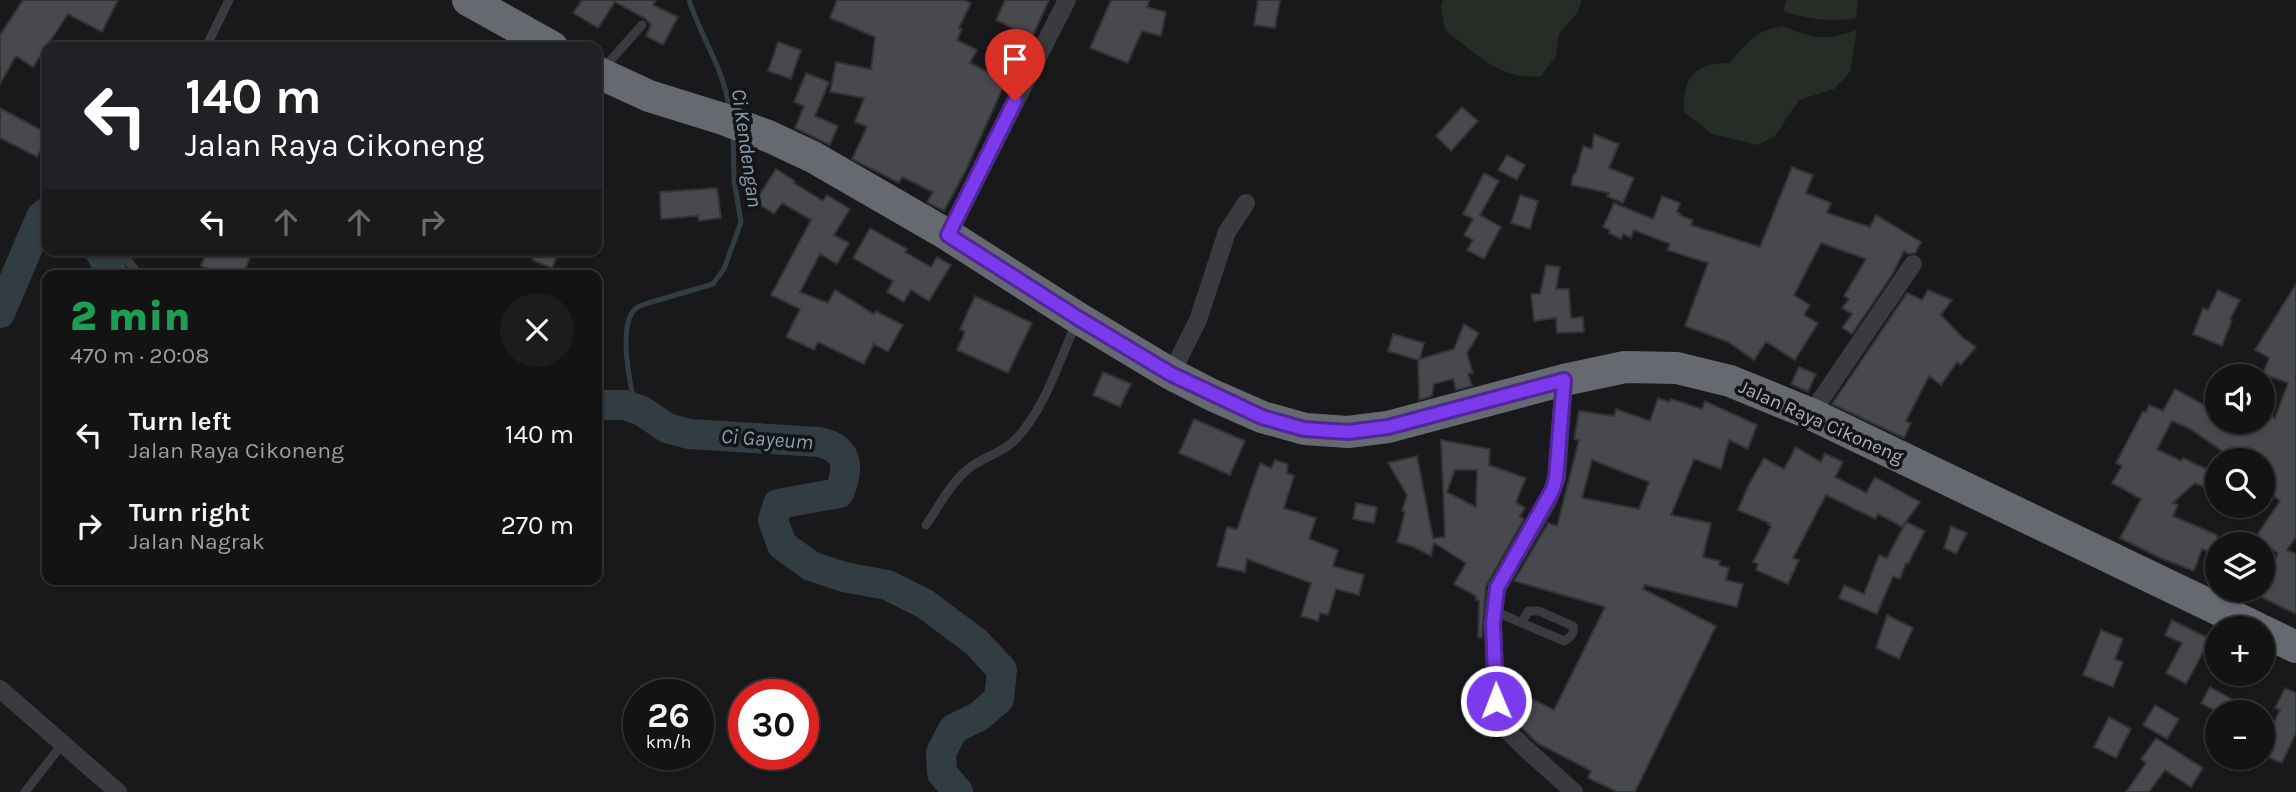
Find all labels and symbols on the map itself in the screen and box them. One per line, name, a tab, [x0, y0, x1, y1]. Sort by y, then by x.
pin	[985, 29, 1045, 101]
water label: Ci Kendengan	[727, 87, 767, 209]
street label: Jalan Raya Cikoneng	[1735, 376, 1907, 468]
water label: Ci Gayeum	[720, 424, 814, 454]
position arrow	[1459, 664, 1533, 738]
speed limit sign: 30	[728, 679, 819, 770]

